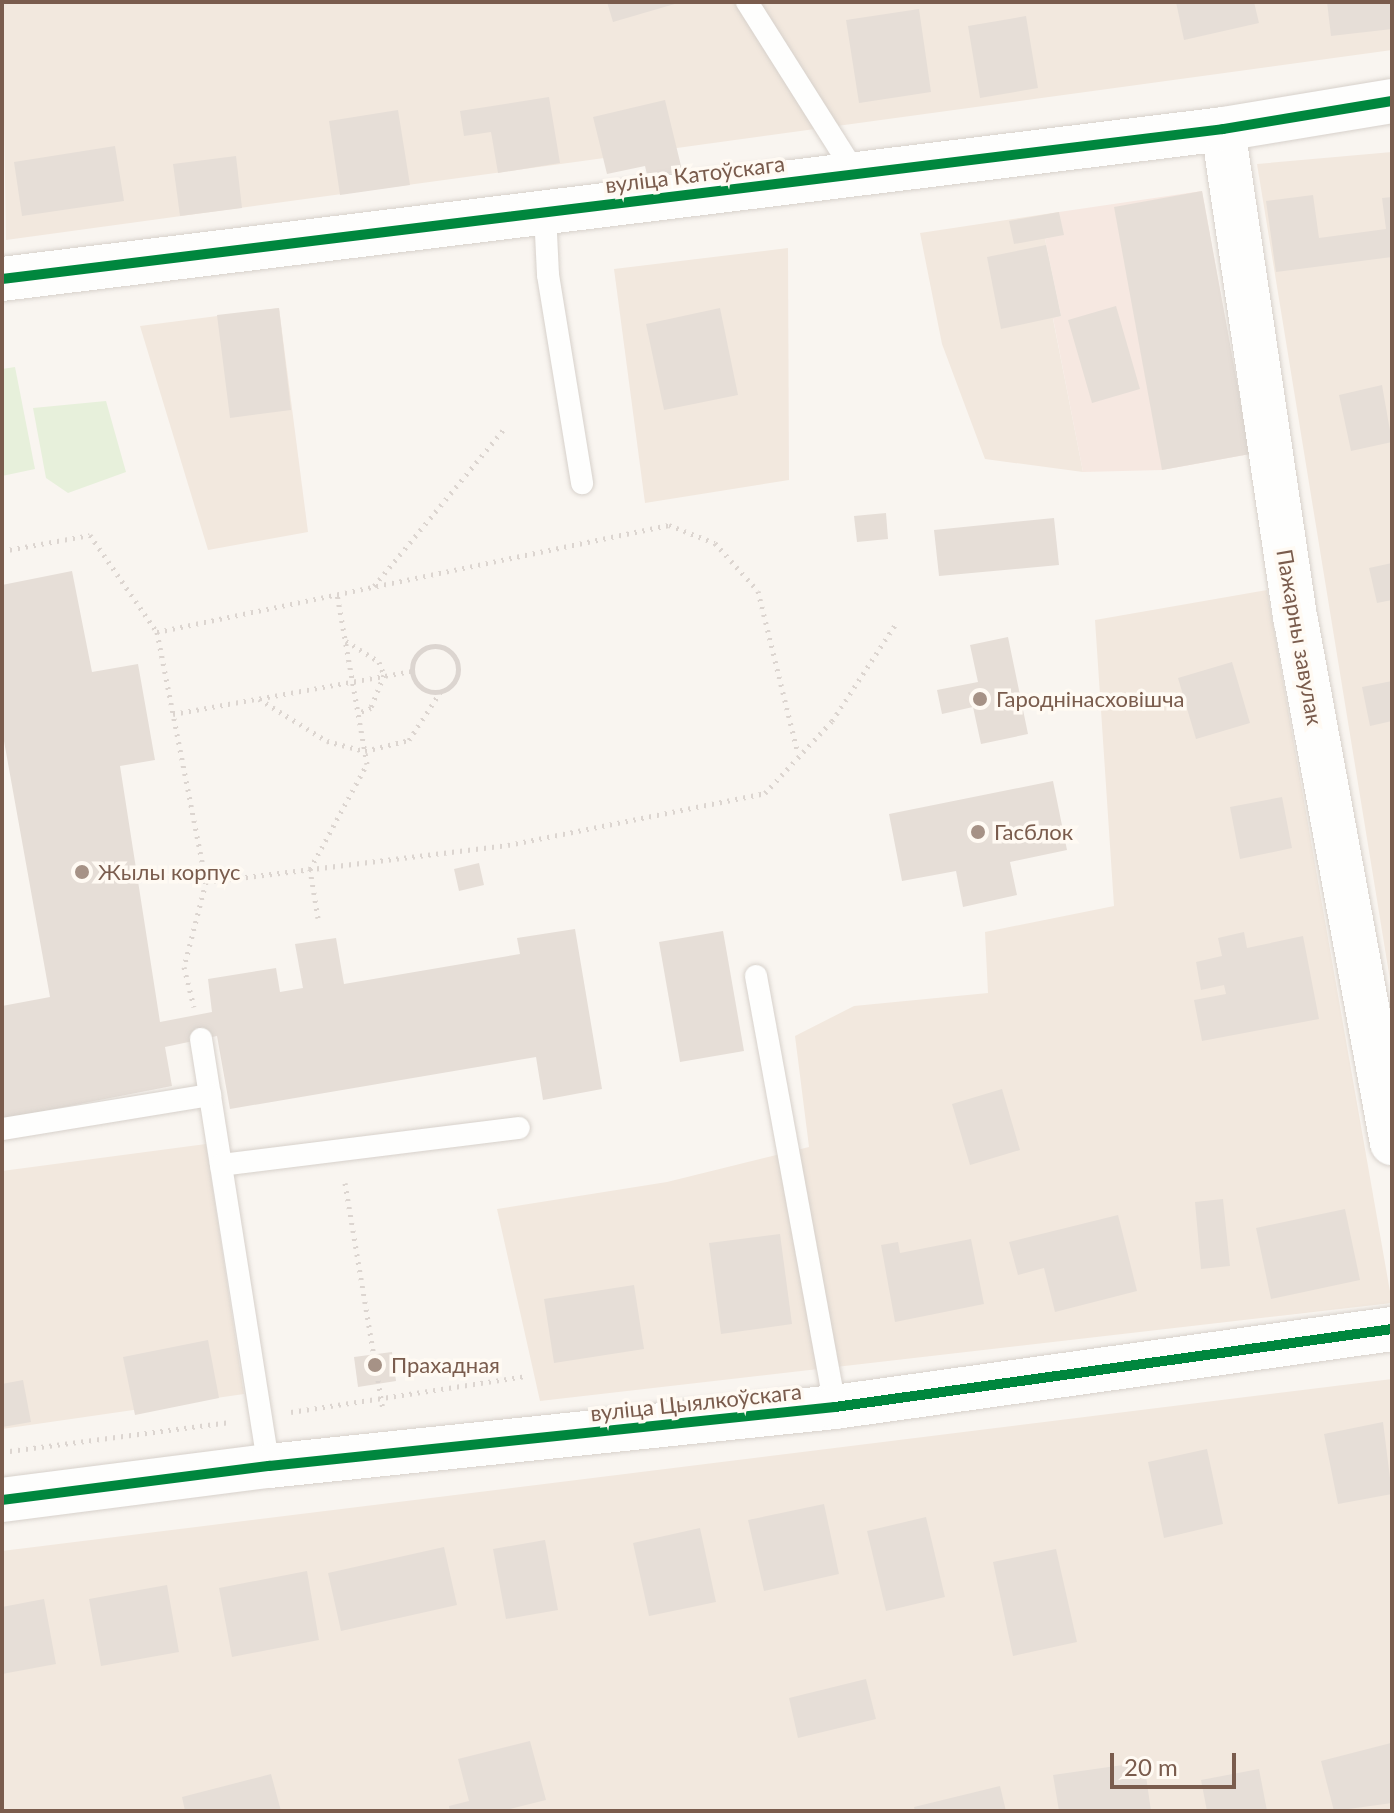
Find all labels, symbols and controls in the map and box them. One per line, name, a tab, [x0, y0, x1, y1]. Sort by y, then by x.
street label: вуліца Катоўскага	[604, 150, 786, 198]
street label: Пажарны завулак	[1272, 547, 1328, 727]
place label: Гароднінасховішча	[996, 686, 1184, 712]
marker: Гароднінасховішча	[971, 690, 989, 708]
place label: Гасблок	[994, 819, 1073, 845]
marker: Гасблок	[969, 823, 987, 841]
place label: Жылы корпус	[98, 859, 241, 885]
marker: Жылы корпус	[73, 863, 91, 881]
place label: Прахадная	[391, 1352, 500, 1378]
marker: Прахадная	[366, 1356, 384, 1374]
street label: вуліца Цыялкоўскага	[589, 1378, 803, 1426]
scale bar	[1114, 1737, 1240, 1787]
text: 20 m	[1124, 1752, 1178, 1781]

